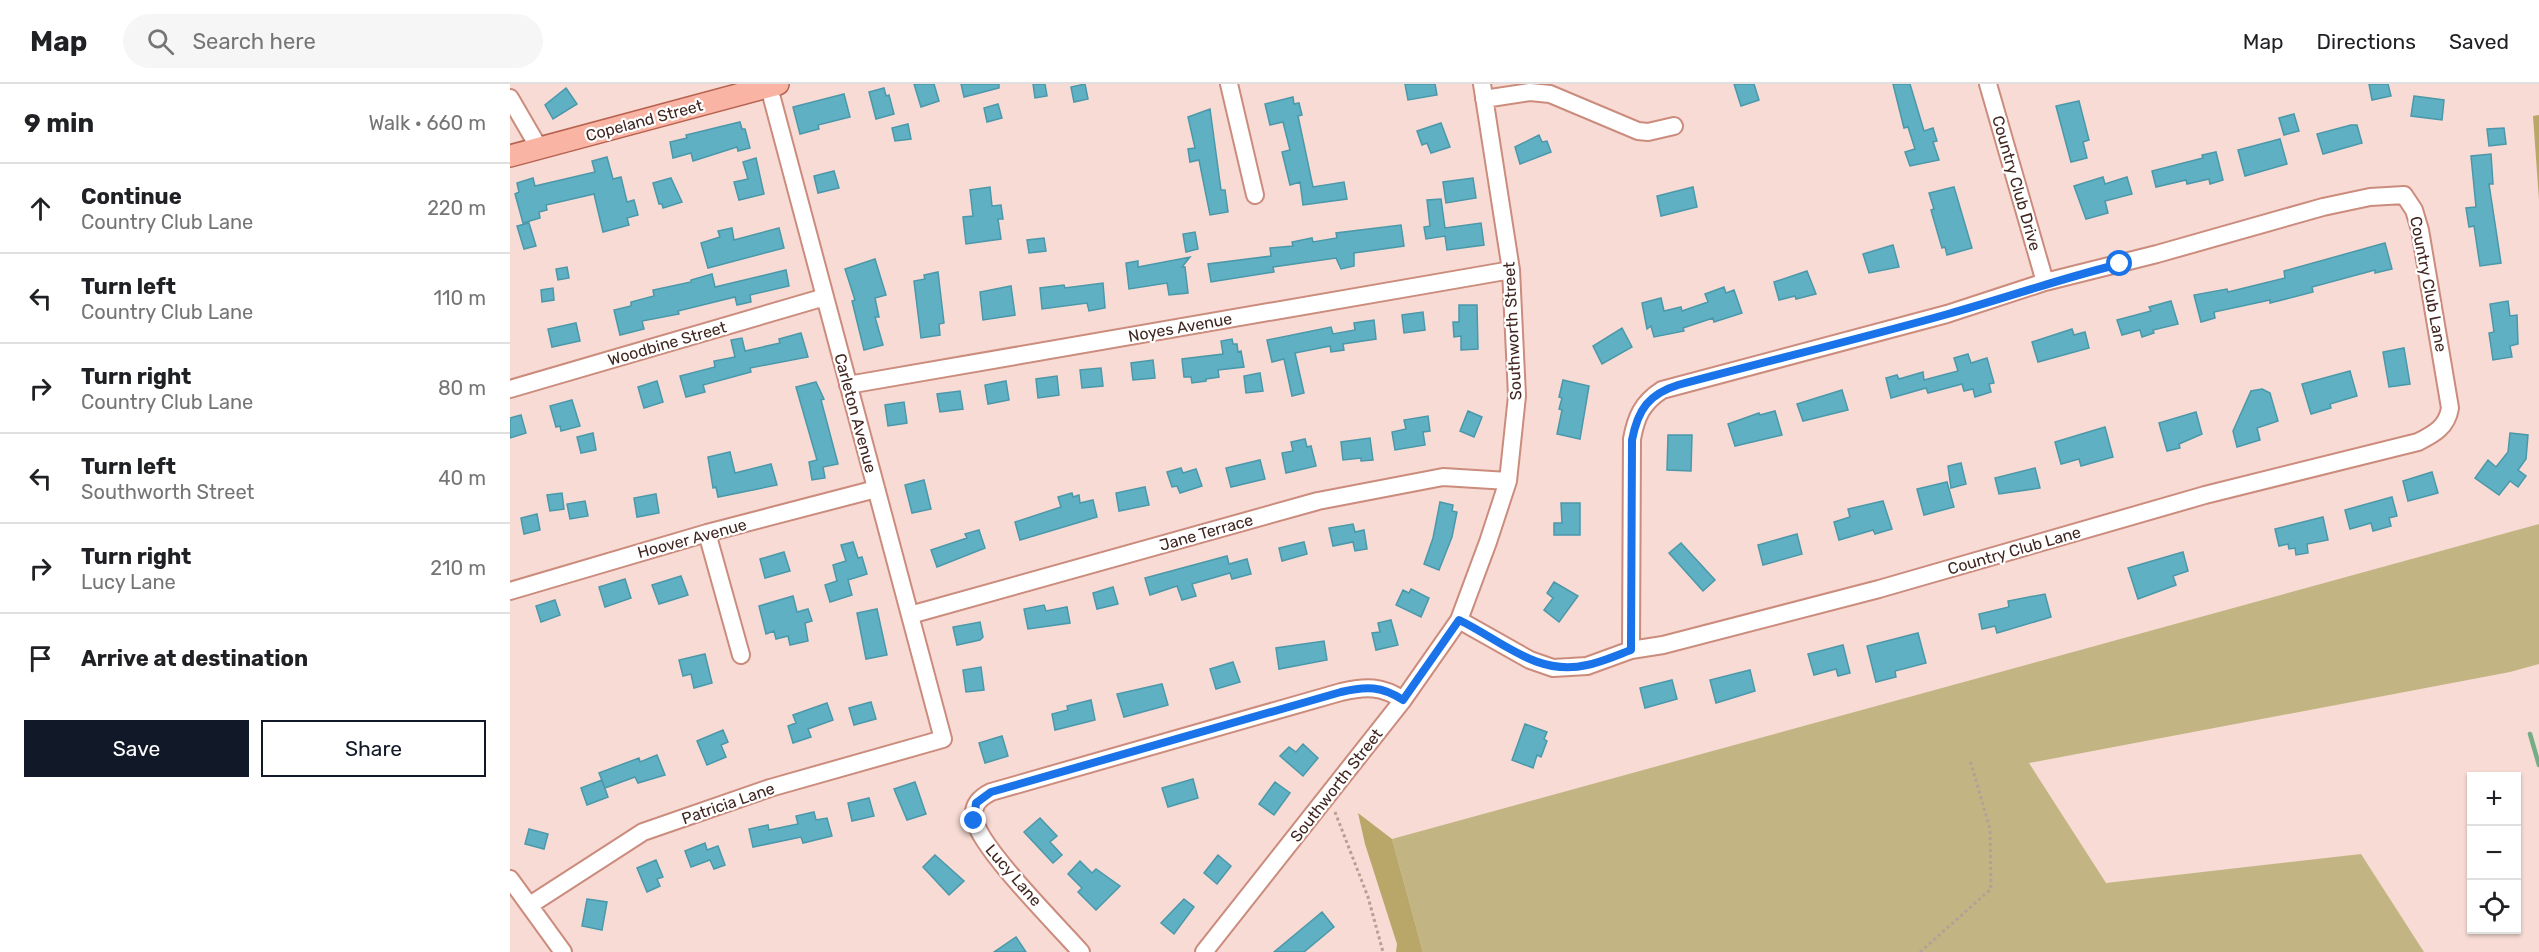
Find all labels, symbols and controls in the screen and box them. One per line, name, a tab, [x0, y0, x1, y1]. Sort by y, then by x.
search box	[123, 14, 543, 68]
text: Map	[30, 25, 87, 58]
icon: search	[144, 25, 177, 58]
text: Search here	[192, 28, 316, 55]
text: Map	[2243, 29, 2284, 54]
text: Directions	[2317, 29, 2416, 54]
text: Saved	[2449, 29, 2509, 54]
street label: Copeland Street	[583, 96, 705, 145]
text: 9 min	[24, 108, 94, 139]
text: Walk · 660 m	[368, 111, 486, 135]
street label: Country Club Drive	[1988, 113, 2045, 253]
text: Continue	[81, 183, 182, 210]
icon: ahead	[24, 192, 57, 225]
text: 220 m	[427, 196, 486, 220]
text: Country Club Lane	[81, 210, 253, 234]
street label: Country Club Lane	[2406, 215, 2451, 354]
route start	[2106, 250, 2132, 276]
street label: Southworth Street	[1499, 261, 1526, 401]
text: Turn left	[81, 273, 176, 300]
icon: left	[24, 282, 57, 315]
text: 110 m	[434, 286, 486, 310]
text: Country Club Lane	[81, 300, 253, 324]
street label: Noyes Avenue	[1127, 309, 1234, 346]
street label: Woodbine Street	[606, 317, 729, 370]
street label: Carleton Avenue	[830, 351, 881, 475]
text: Turn right	[81, 363, 191, 390]
icon: right	[24, 372, 57, 405]
text: 80 m	[438, 376, 486, 400]
text: Country Club Lane	[81, 390, 253, 414]
text: Turn left	[81, 453, 176, 480]
icon: left	[24, 462, 57, 495]
text: 40 m	[438, 466, 486, 490]
text: Southworth Street	[81, 480, 254, 504]
street label: Jane Terrace	[1157, 510, 1255, 555]
street label: Hoover Avenue	[635, 515, 749, 562]
street label: Country Club Lane	[1945, 522, 2083, 579]
text: Turn right	[81, 543, 191, 570]
icon: right	[24, 552, 57, 585]
text: 210 m	[430, 556, 486, 580]
text: Lucy Lane	[81, 570, 176, 594]
icon: arrive	[24, 642, 57, 675]
text: Arrive at destination	[81, 645, 308, 672]
button: Save	[24, 720, 249, 777]
button: Share	[261, 720, 486, 777]
street label: Southworth Street	[1286, 725, 1387, 846]
map controls	[2467, 772, 2521, 934]
button: +	[2467, 772, 2521, 826]
street label: Patricia Lane	[679, 779, 777, 828]
route end	[960, 807, 986, 833]
button: −	[2467, 826, 2521, 880]
street label: Lucy Lane	[982, 840, 1046, 910]
button: locate	[2467, 880, 2521, 934]

